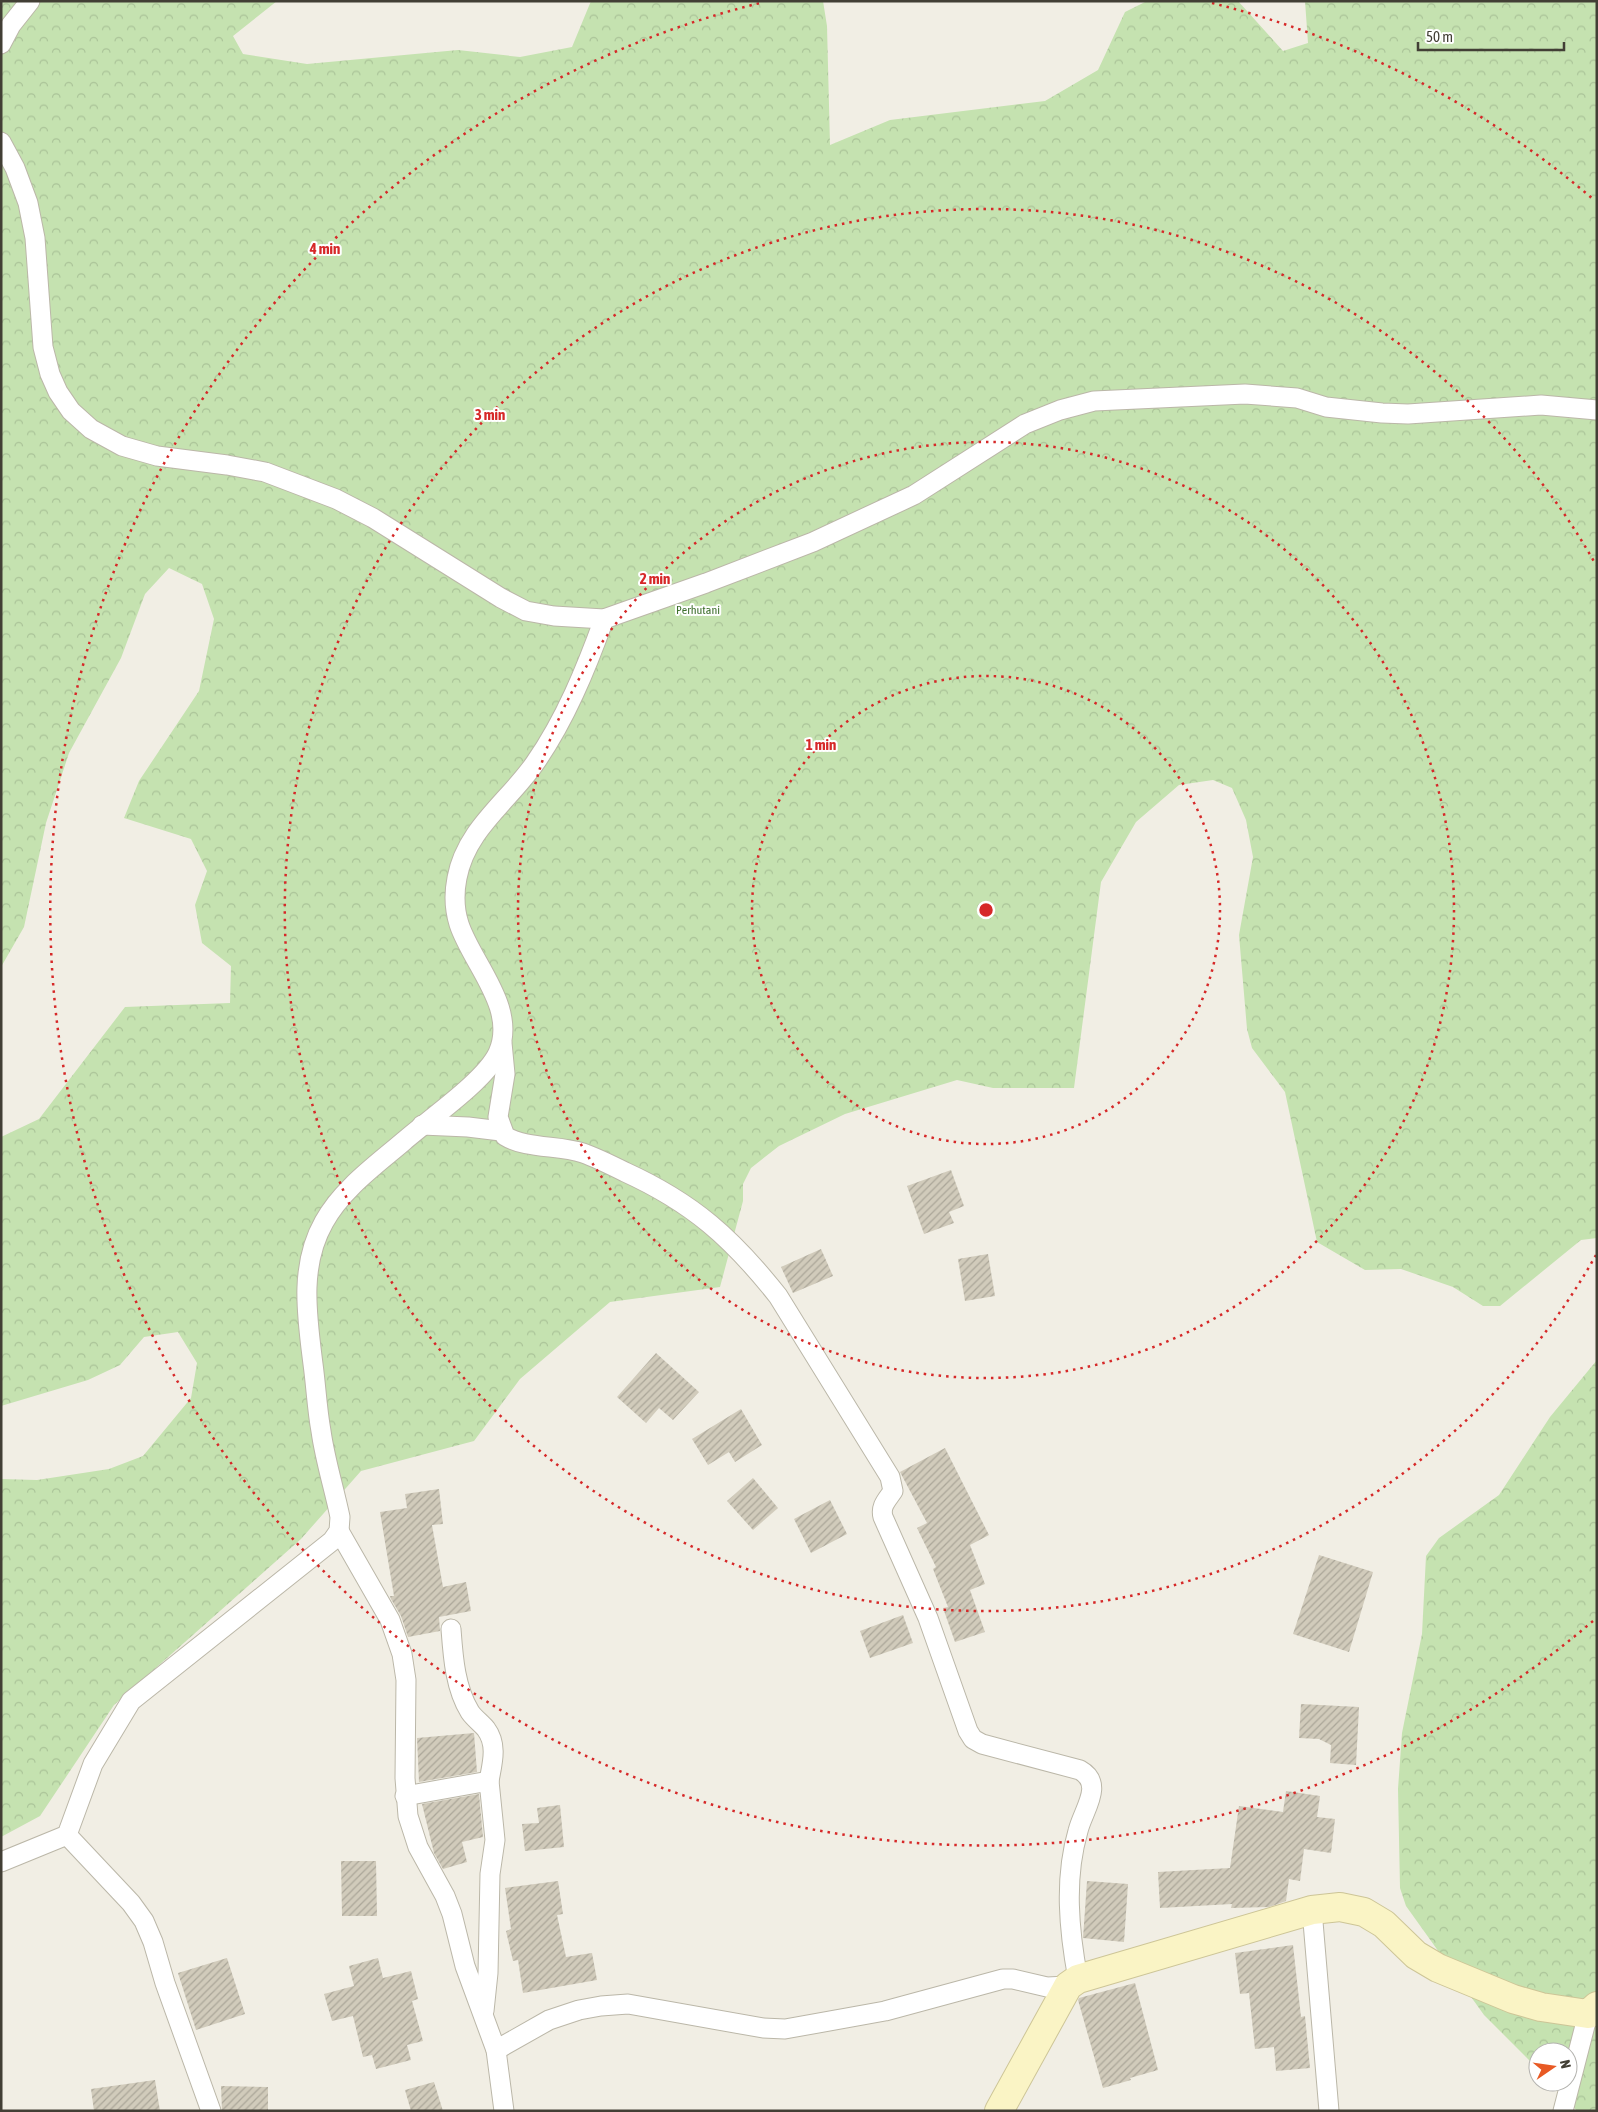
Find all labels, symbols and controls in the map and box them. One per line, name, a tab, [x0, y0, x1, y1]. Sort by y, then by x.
scale bar	[1418, 20, 1564, 52]
text: 50 m	[1426, 28, 1453, 45]
text: 4 min	[309, 240, 340, 257]
text: 3 min	[475, 406, 505, 423]
text: 2 min	[640, 570, 670, 587]
park label: Perhutani	[676, 603, 720, 617]
text: 1 min	[806, 736, 836, 753]
centre of rings	[977, 901, 995, 919]
north arrow	[1528, 2042, 1578, 2092]
text: N	[1557, 2058, 1574, 2070]

